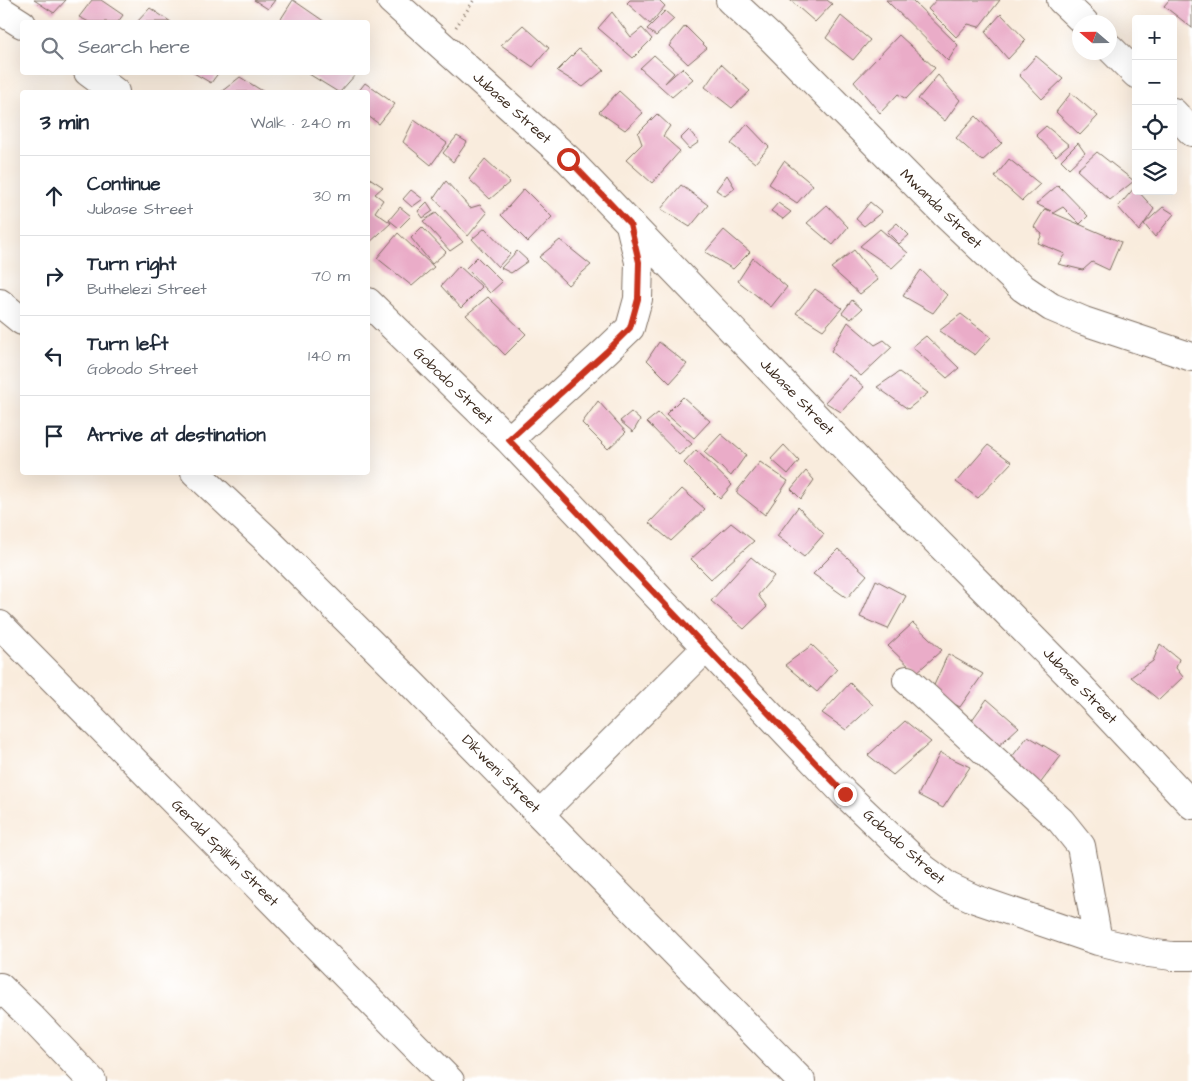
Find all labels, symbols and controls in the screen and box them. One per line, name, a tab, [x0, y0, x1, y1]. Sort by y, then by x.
north arrow	[1072, 15, 1117, 60]
map controls	[1132, 15, 1177, 195]
button: +	[1132, 15, 1177, 60]
search box	[20, 20, 370, 75]
icon: search	[38, 34, 66, 62]
text: Search here	[78, 34, 190, 61]
button: −	[1132, 60, 1177, 105]
street label: Jubase Street	[468, 67, 556, 149]
button: locate	[1132, 105, 1177, 150]
text: 3 min	[40, 108, 89, 137]
text: Walk · 240 m	[250, 112, 350, 134]
route start	[557, 148, 580, 171]
button: layers	[1132, 150, 1177, 195]
street label: Mwanda Street	[895, 164, 987, 254]
text: Continue	[87, 171, 161, 198]
icon: ahead	[40, 182, 68, 210]
text: 30 m	[313, 185, 350, 207]
text: Jubase Street	[87, 198, 193, 220]
text: Turn right	[87, 251, 176, 278]
icon: right	[40, 262, 68, 290]
text: 70 m	[311, 265, 350, 287]
text: Buthelezi Street	[87, 278, 207, 300]
text: Turn left	[87, 331, 168, 358]
icon: left	[40, 342, 68, 370]
street label: Gobodo Street	[408, 342, 498, 430]
text: 140 m	[308, 345, 350, 367]
street label: Jubase Street	[755, 354, 839, 440]
text: Gobodo Street	[87, 358, 198, 380]
icon: arrive	[40, 422, 68, 450]
text: Arrive at destination	[87, 422, 266, 449]
street label: Jubase Street	[1038, 643, 1122, 729]
street label: Dikweni Street	[457, 730, 545, 818]
route end	[834, 783, 857, 806]
street label: Gerald Spilkin Street	[167, 795, 283, 911]
street label: Gobodo Street	[858, 804, 950, 890]

